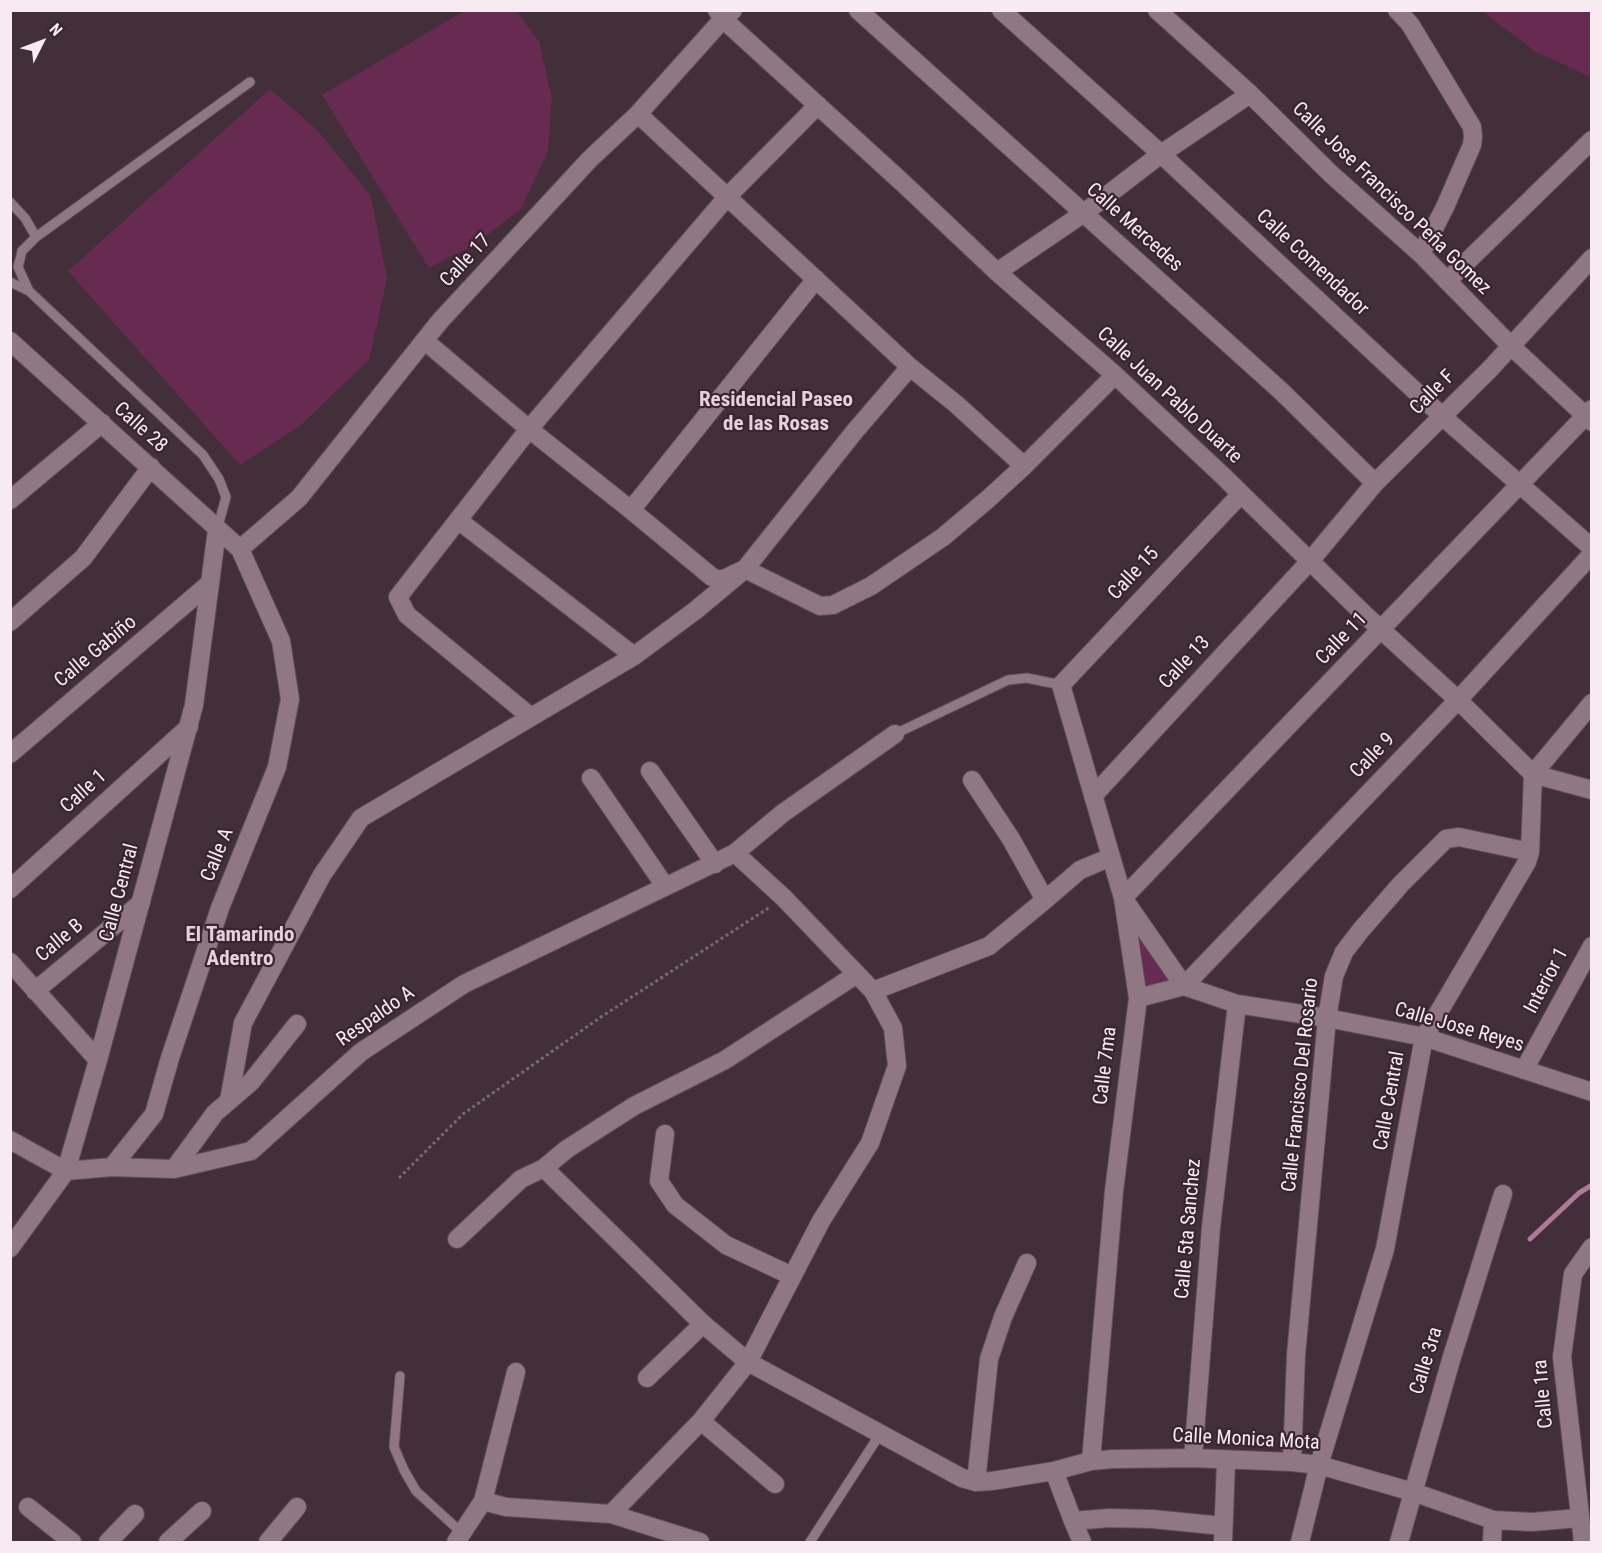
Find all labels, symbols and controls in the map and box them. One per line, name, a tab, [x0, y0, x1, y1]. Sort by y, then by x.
north arrow	[12, 12, 72, 72]
text: N	[45, 20, 66, 40]
street label: Calle Jose Francisco Peña Gomez	[1287, 98, 1495, 300]
street label: Calle Mercedes	[1081, 178, 1187, 278]
street label: Calle Comendador	[1251, 205, 1373, 321]
street label: Calle 17	[435, 229, 497, 293]
street label: Calle Juan Pablo Duarte	[1092, 323, 1246, 469]
street label: Calle F	[1406, 366, 1460, 420]
district label: Residencial Paseo de las Rosas	[699, 388, 853, 438]
street label: Calle 28	[108, 398, 172, 458]
street label: Calle 15	[1103, 542, 1165, 606]
street label: Calle 11	[1311, 608, 1373, 670]
street label: Calle Gabiño	[50, 611, 142, 693]
street label: Calle 13	[1154, 631, 1216, 695]
street label: Calle 9	[1346, 728, 1400, 784]
street label: Calle 1	[56, 765, 112, 819]
street label: Calle A	[196, 825, 240, 885]
street label: Calle Central	[95, 841, 145, 945]
street label: Calle B	[31, 914, 89, 968]
district label: El Tamarindo Adentro	[186, 923, 294, 973]
street label: Interior 1	[1520, 944, 1574, 1018]
street label: Calle Francisco Del Rosario	[1278, 977, 1324, 1193]
street label: Respaldo A	[333, 982, 419, 1052]
street label: Calle Jose Reyes	[1392, 998, 1526, 1058]
street label: Calle 7ma	[1089, 1026, 1123, 1106]
street label: Calle Central	[1369, 1050, 1411, 1152]
street label: Calle 5ta Sanchez	[1171, 1158, 1207, 1300]
street label: Calle 3ra	[1405, 1324, 1449, 1398]
street label: Calle 1ra	[1529, 1358, 1559, 1430]
street label: Calle Monica Mota	[1172, 1424, 1320, 1456]

